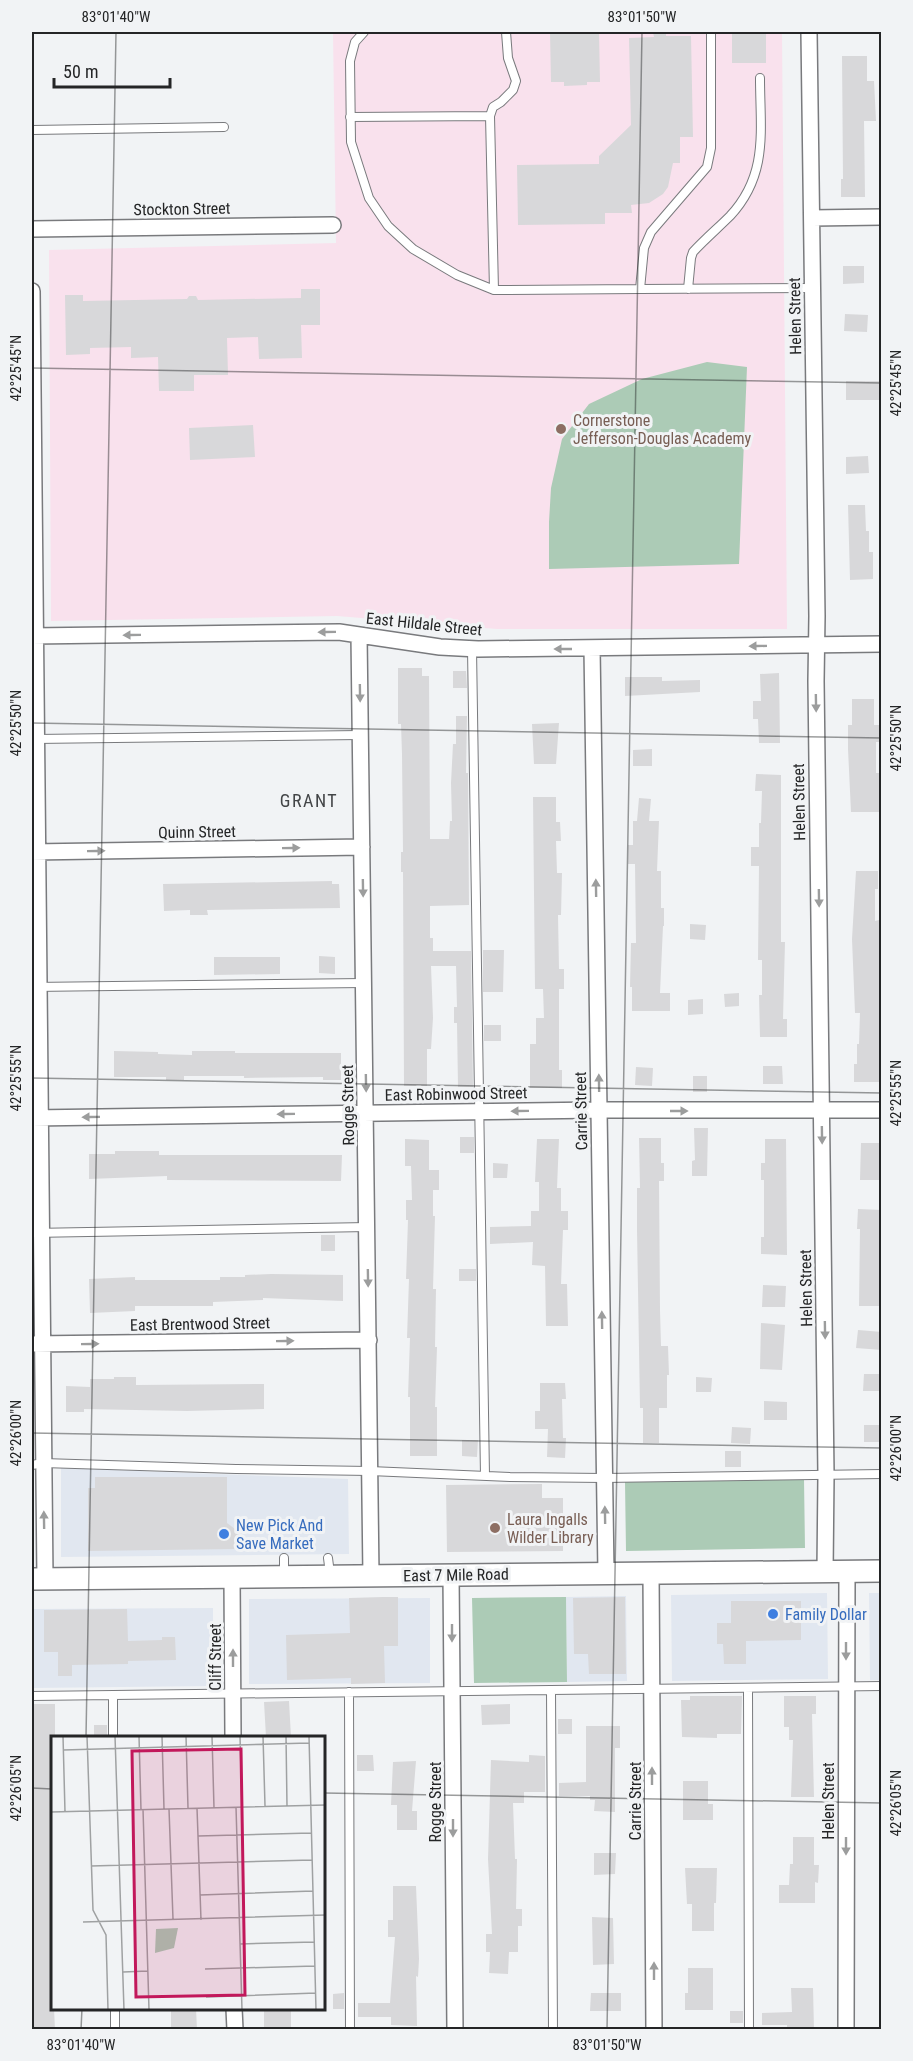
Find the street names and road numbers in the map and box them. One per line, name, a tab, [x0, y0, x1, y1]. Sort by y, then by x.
street label: Stockton Street	[133, 199, 231, 219]
street label: Helen Street	[785, 277, 805, 355]
street label: East Hildale Street	[365, 608, 483, 640]
street label: Helen Street	[789, 763, 809, 841]
street label: Quinn Street	[158, 822, 236, 842]
street label: Rogge Street	[338, 1064, 358, 1146]
street label: Carrie Street	[571, 1071, 591, 1151]
street label: East Robinwood Street	[384, 1083, 528, 1105]
street label: Helen Street	[796, 1249, 816, 1327]
street label: East Brentwood Street	[130, 1313, 271, 1335]
street label: East 7 Mile Road	[403, 1565, 509, 1585]
street label: Cliff Street	[206, 1623, 225, 1691]
street label: Rogge Street	[426, 1761, 445, 1842]
street label: Carrie Street	[626, 1761, 645, 1840]
street label: Helen Street	[819, 1762, 838, 1840]

